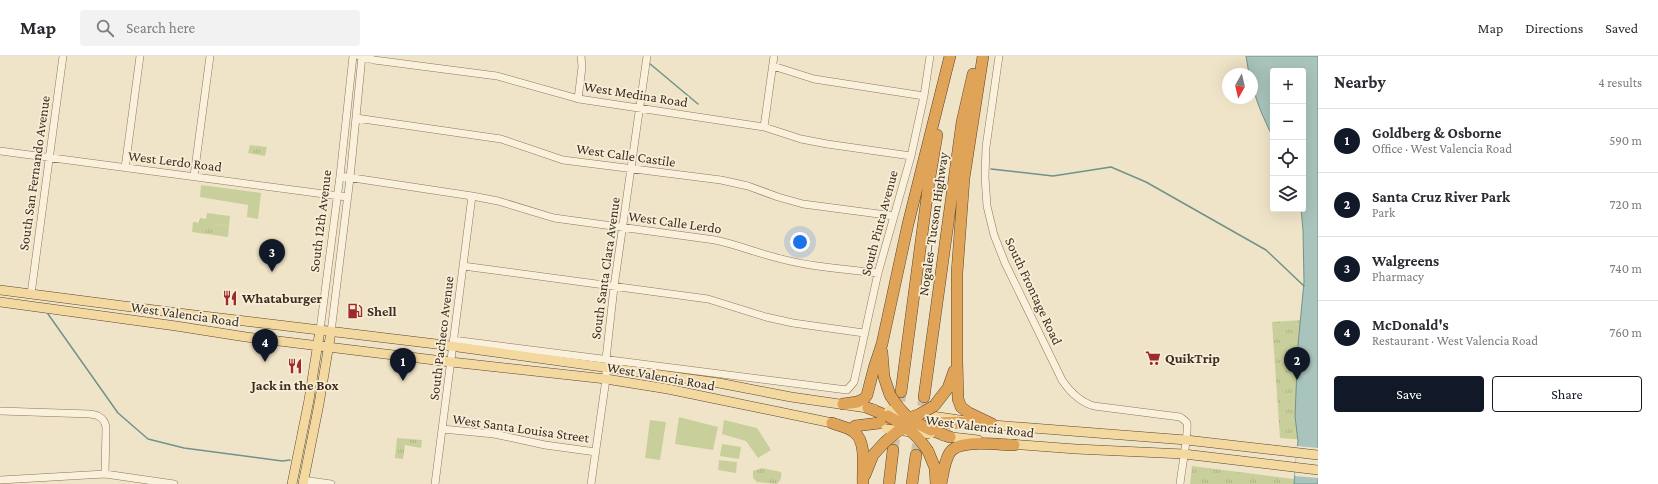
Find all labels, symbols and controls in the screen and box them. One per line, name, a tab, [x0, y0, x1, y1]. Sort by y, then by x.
search box	[80, 10, 360, 46]
text: Map	[20, 17, 56, 38]
icon: search	[94, 17, 116, 39]
text: Search here	[126, 20, 195, 36]
text: Map	[1478, 20, 1503, 36]
text: Directions	[1525, 20, 1583, 36]
text: Saved	[1605, 20, 1638, 36]
north arrow	[1222, 68, 1258, 104]
map controls	[1270, 68, 1306, 212]
button: +	[1270, 68, 1306, 104]
text: Nearby	[1334, 73, 1386, 92]
text: 4 results	[1598, 75, 1642, 90]
street label: West Medina Road	[583, 78, 690, 110]
street label: South San Fernando Avenue	[15, 94, 53, 252]
button: −	[1270, 104, 1306, 140]
text: Goldberg & Osborne	[1372, 125, 1502, 141]
text: 1	[1345, 133, 1349, 148]
text: 590 m	[1609, 133, 1642, 148]
street label: West Calle Castile	[575, 140, 677, 170]
button: locate	[1270, 140, 1306, 176]
text: Office · West Valencia Road	[1372, 141, 1512, 156]
street label: West Lerdo Road	[127, 147, 223, 175]
street label: Nogales–Tucson Highway	[915, 151, 951, 297]
street label: South Pinta Avenue	[857, 168, 901, 278]
street label: South 12th Avenue	[306, 169, 334, 273]
button: layers	[1270, 176, 1306, 212]
text: Santa Cruz River Park	[1372, 189, 1510, 205]
street label: South Santa Clara Avenue	[587, 196, 623, 340]
text: 2	[1344, 197, 1350, 212]
text: 720 m	[1610, 197, 1642, 212]
text: Park	[1372, 205, 1395, 220]
street label: West Calle Lerdo	[627, 208, 723, 236]
your location	[790, 232, 810, 252]
street label: South Frontage Road	[1002, 235, 1066, 348]
pin: 3	[259, 239, 285, 272]
text: Walgreens	[1372, 253, 1439, 269]
text: 3	[1344, 261, 1350, 276]
text: 740 m	[1610, 261, 1642, 276]
text: Pharmacy	[1372, 269, 1424, 284]
street label: South Pacheco Avenue	[425, 275, 457, 401]
restaurant icon: Whataburger	[221, 289, 239, 307]
place label: Whataburger	[241, 290, 322, 306]
street label: West Valencia Road	[130, 298, 241, 330]
fuel station icon: Shell	[346, 302, 364, 320]
place label: Shell	[367, 303, 397, 319]
text: McDonald's	[1372, 317, 1449, 333]
text: 4	[1343, 325, 1351, 340]
text: 760 m	[1609, 325, 1642, 340]
pin: 4	[252, 329, 278, 362]
text: Restaurant · West Valencia Road	[1372, 333, 1538, 348]
pin: 2	[1284, 347, 1310, 380]
pin: 1	[390, 348, 416, 381]
supermarket icon: QuikTrip	[1144, 349, 1162, 367]
place label: QuikTrip	[1165, 350, 1220, 366]
restaurant icon: Jack in the Box	[286, 357, 304, 375]
street label: West Valencia Road	[606, 359, 717, 393]
button: Save	[1334, 376, 1484, 412]
button: Share	[1492, 376, 1642, 412]
place label: Jack in the Box	[249, 377, 340, 393]
street label: West Santa Louisa Street	[452, 410, 591, 446]
street label: West Valencia Road	[925, 411, 1036, 441]

